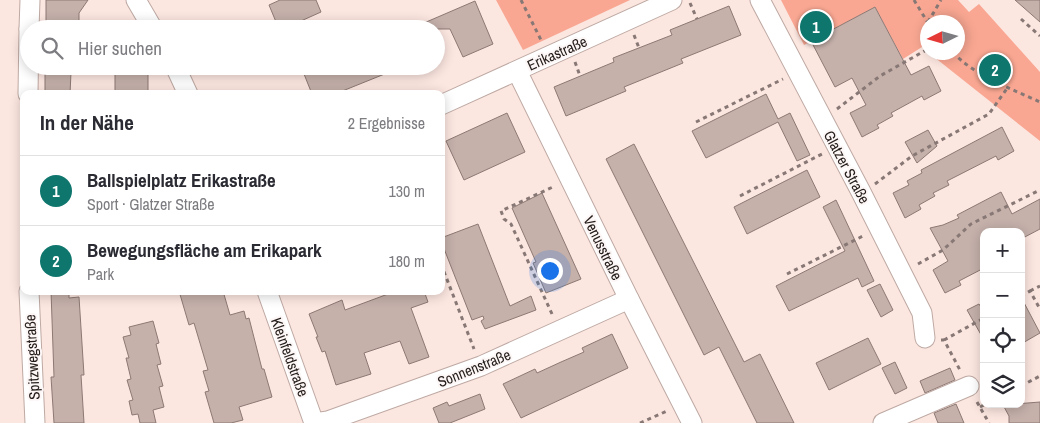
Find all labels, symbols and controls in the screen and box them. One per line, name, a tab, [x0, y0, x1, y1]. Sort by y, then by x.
pin: 1	[800, 8, 832, 46]
north arrow	[920, 15, 965, 60]
search box	[20, 20, 445, 75]
street label: Erikastraße	[524, 30, 590, 76]
icon: search	[38, 34, 66, 62]
text: Hier suchen	[78, 35, 162, 61]
pin: 2	[979, 51, 1011, 89]
text: In der Nähe	[40, 108, 134, 137]
text: 2 Ergebnisse	[348, 112, 425, 134]
street label: Glatzer Straße	[819, 127, 875, 207]
text: Ballspielplatz Erikastraße	[87, 167, 276, 193]
text: 1	[52, 180, 60, 202]
text: 130 m	[389, 180, 425, 202]
text: Sport · Glatzer Straße	[87, 193, 215, 215]
street label: Venusstraße	[578, 212, 628, 284]
map controls	[980, 228, 1025, 408]
button: +	[980, 228, 1025, 273]
text: Bewegungsfläche am Erikapark	[87, 237, 322, 263]
text: 2	[52, 250, 60, 272]
text: 180 m	[389, 250, 425, 272]
your location	[537, 258, 563, 284]
text: Park	[87, 263, 114, 285]
button: −	[980, 273, 1025, 318]
street label: Spitzwegstraße	[19, 314, 45, 400]
street label: Kleinfeldstraße	[266, 315, 314, 400]
button: locate	[980, 318, 1025, 363]
street label: Sonnenstraße	[434, 344, 514, 392]
button: layers	[980, 363, 1025, 408]

